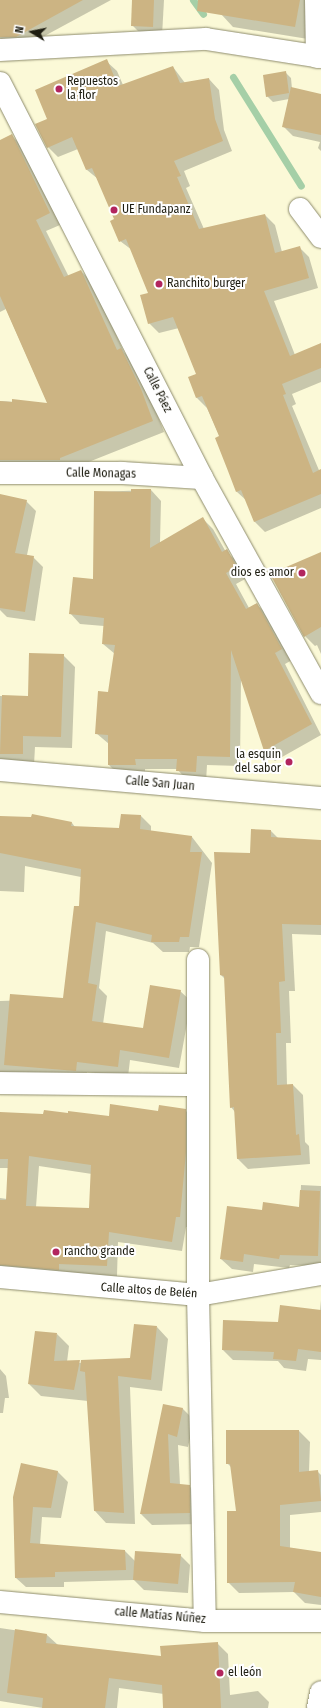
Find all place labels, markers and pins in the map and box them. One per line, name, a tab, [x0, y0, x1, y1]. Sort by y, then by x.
place label: Repuestos la flor	[67, 75, 118, 103]
marker: Repuestos la flor	[54, 84, 64, 94]
place label: UE Fundapanz	[122, 203, 190, 217]
marker: UE Fundapanz	[109, 205, 119, 215]
place label: Ranchito burger	[167, 277, 245, 291]
marker: Ranchito burger	[154, 279, 164, 289]
place label: dios es amor	[231, 566, 294, 580]
marker: dios es amor	[297, 568, 307, 578]
place label: la esquin del sabor	[235, 748, 281, 776]
marker: la esquin del sabor	[284, 757, 294, 767]
place label: rancho grande	[64, 1245, 135, 1259]
marker: rancho grande	[51, 1247, 61, 1257]
place label: el león	[228, 1666, 262, 1680]
marker: el león	[215, 1668, 225, 1678]

